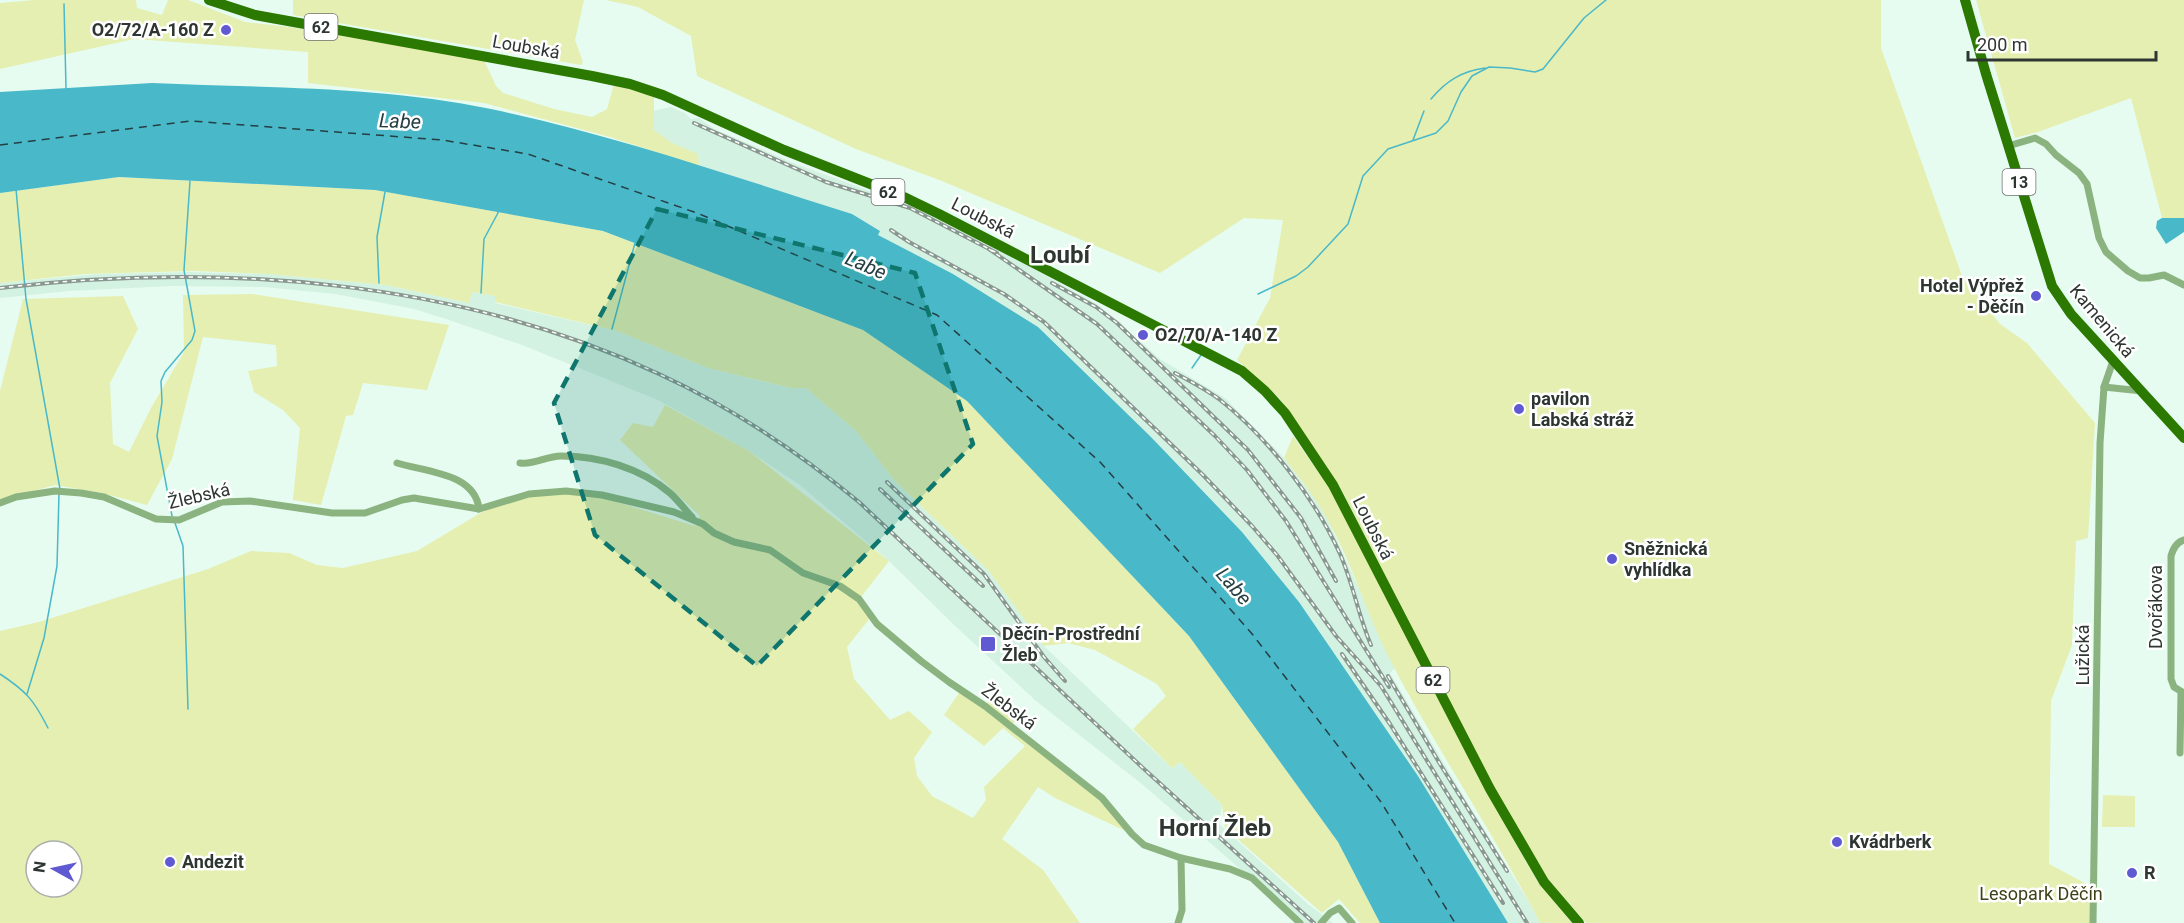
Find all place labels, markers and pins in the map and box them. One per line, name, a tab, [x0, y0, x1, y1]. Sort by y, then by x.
place label: O2/72/A-160 Z	[92, 19, 214, 40]
marker: O2/72/A-160 Z	[219, 23, 233, 37]
place label: Hotel Výpřež - Děčín	[1920, 275, 2024, 317]
marker: Hotel Výpřež - Děčín	[2029, 289, 2043, 303]
place label: O2/70/A-140 Z	[1155, 324, 1277, 345]
marker: O2/70/A-140 Z	[1136, 328, 1150, 342]
place label: pavilon Labská stráž	[1531, 388, 1634, 430]
marker: pavilon Labská stráž	[1512, 402, 1526, 416]
place label: Sněžnická vyhlídka	[1624, 538, 1708, 580]
marker: Sněžnická vyhlídka	[1605, 552, 1619, 566]
place label: Děčín-Prostřední Žleb	[1002, 623, 1141, 665]
marker: Děčín-Prostřední Žleb	[979, 635, 997, 653]
place label: Kvádrberk	[1849, 831, 1932, 852]
marker: Kvádrberk	[1830, 835, 1844, 849]
place label: Andezit	[182, 851, 244, 872]
marker: Andezit	[163, 855, 177, 869]
place label: R	[2144, 862, 2156, 883]
marker: R	[2125, 866, 2139, 880]

